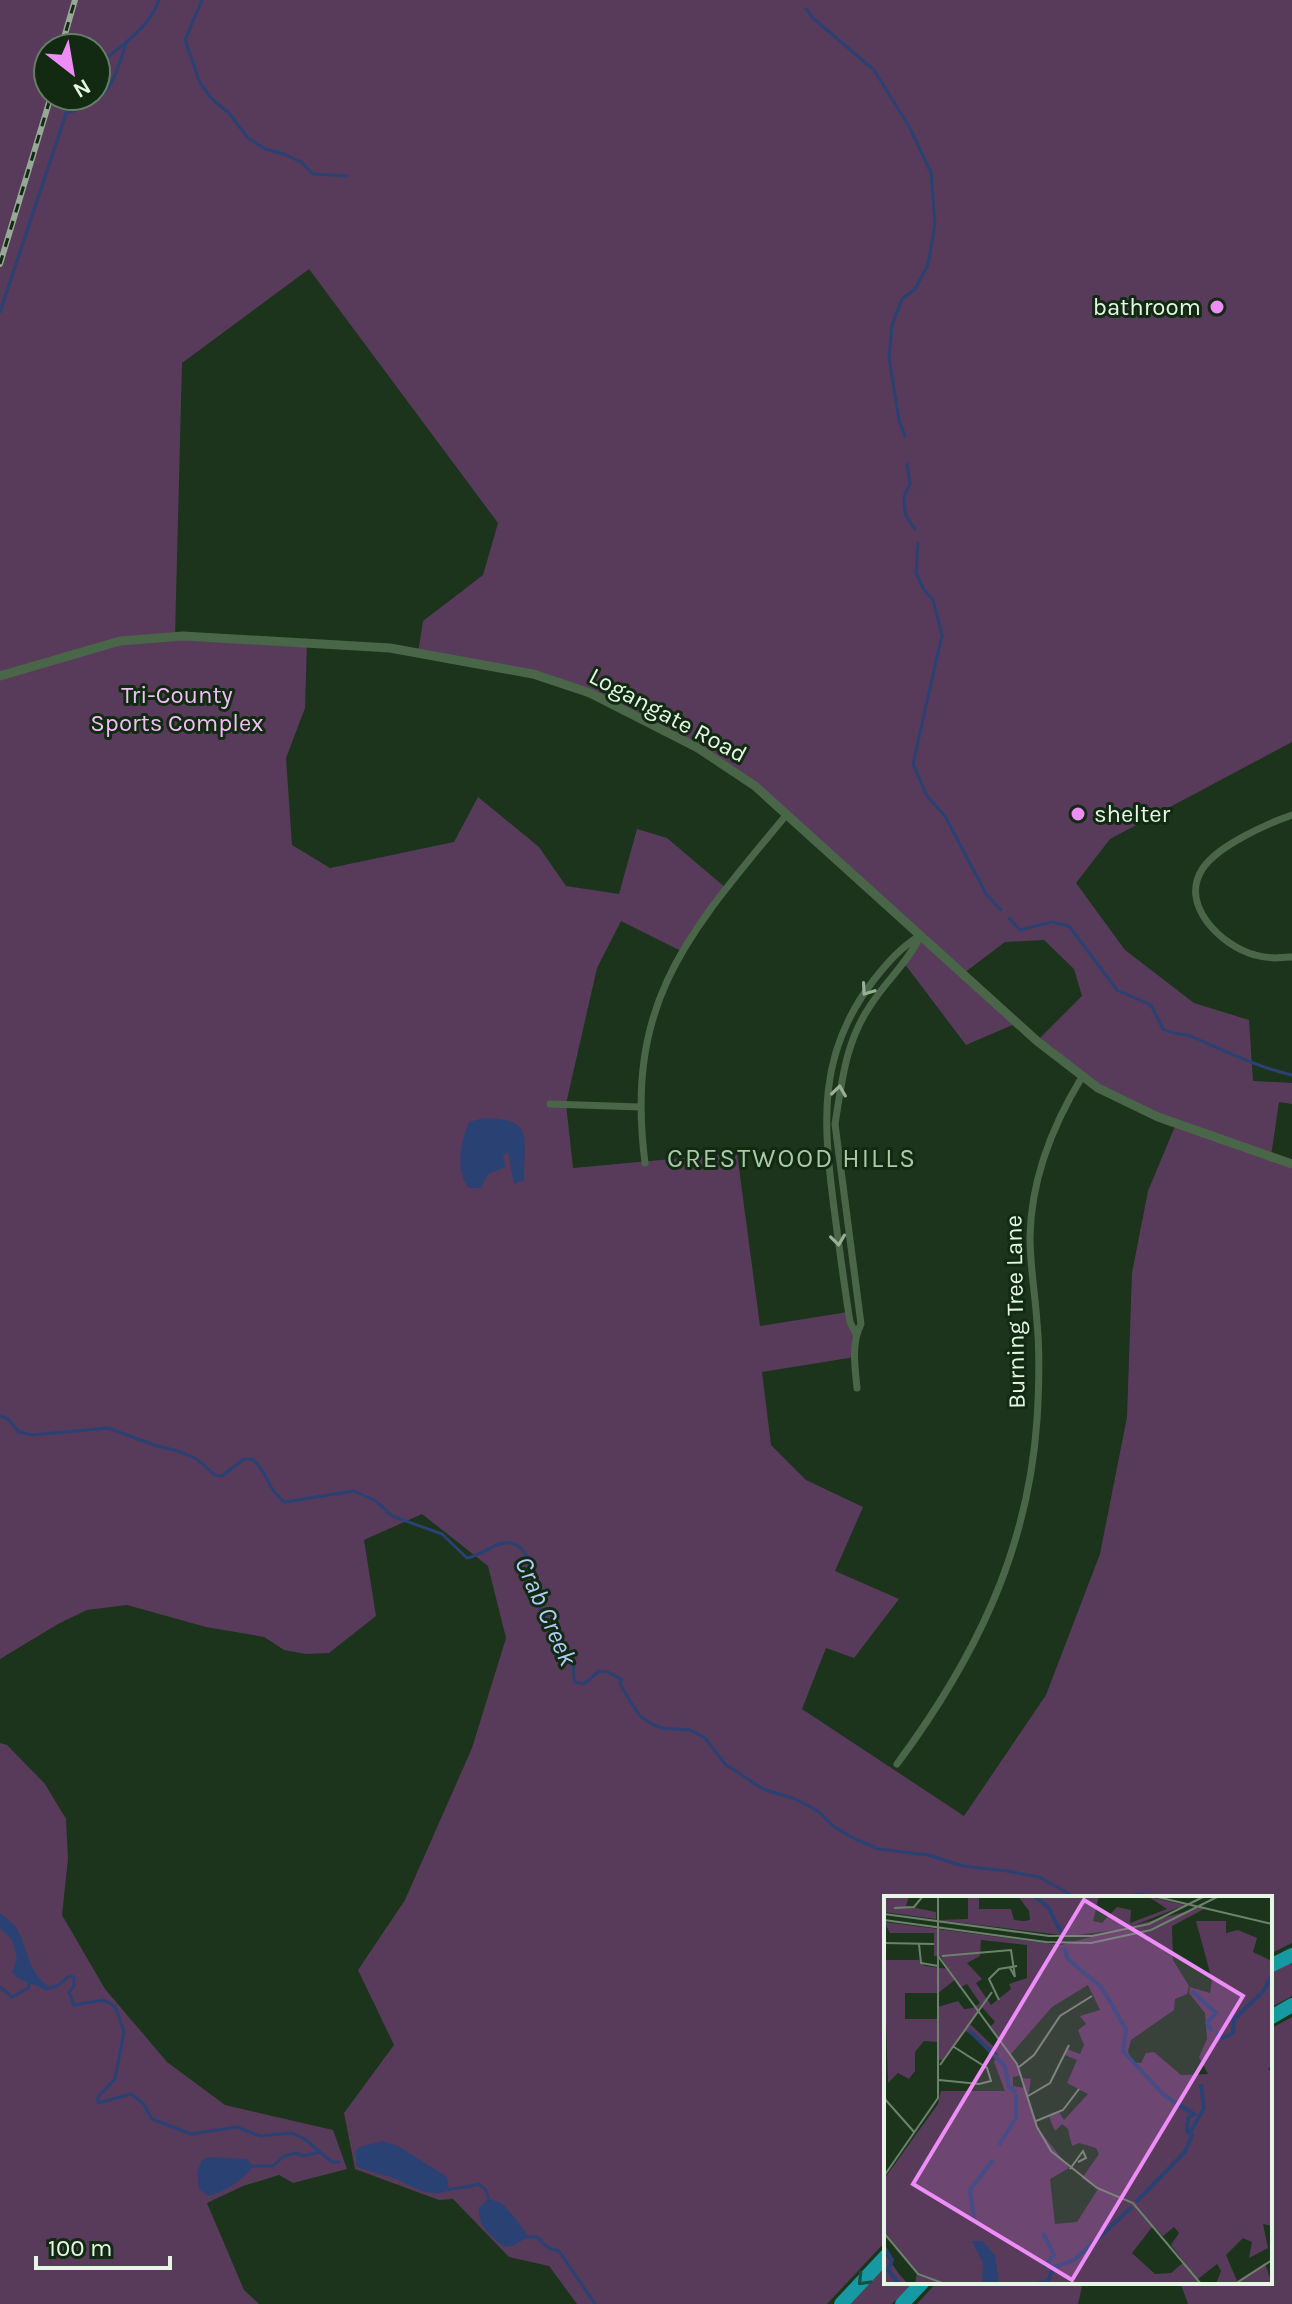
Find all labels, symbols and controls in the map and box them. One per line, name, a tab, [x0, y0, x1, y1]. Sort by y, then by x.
north arrow	[32, 32, 112, 112]
text: N	[68, 73, 95, 103]
place label: bathroom	[1093, 293, 1201, 321]
marker: bathroom	[1208, 298, 1226, 316]
street label: Logangate Road	[584, 662, 752, 768]
park label: Tri-County Sports Complex	[90, 681, 264, 737]
place label: shelter	[1094, 800, 1170, 828]
marker: shelter	[1069, 805, 1087, 823]
one-way arrow	[862, 982, 877, 996]
one-way arrow	[830, 1084, 847, 1098]
district label: CRESTWOOD HILLS	[667, 1143, 917, 1174]
street label: Burning Tree Lane	[999, 1215, 1031, 1409]
one-way arrow	[829, 1233, 846, 1247]
water label: Crab Creek	[508, 1552, 584, 1671]
inset map	[884, 1896, 1272, 2284]
scale bar	[36, 2220, 170, 2270]
text: 100 m	[48, 2234, 113, 2262]
one-way arrow	[858, 2271, 873, 2285]

